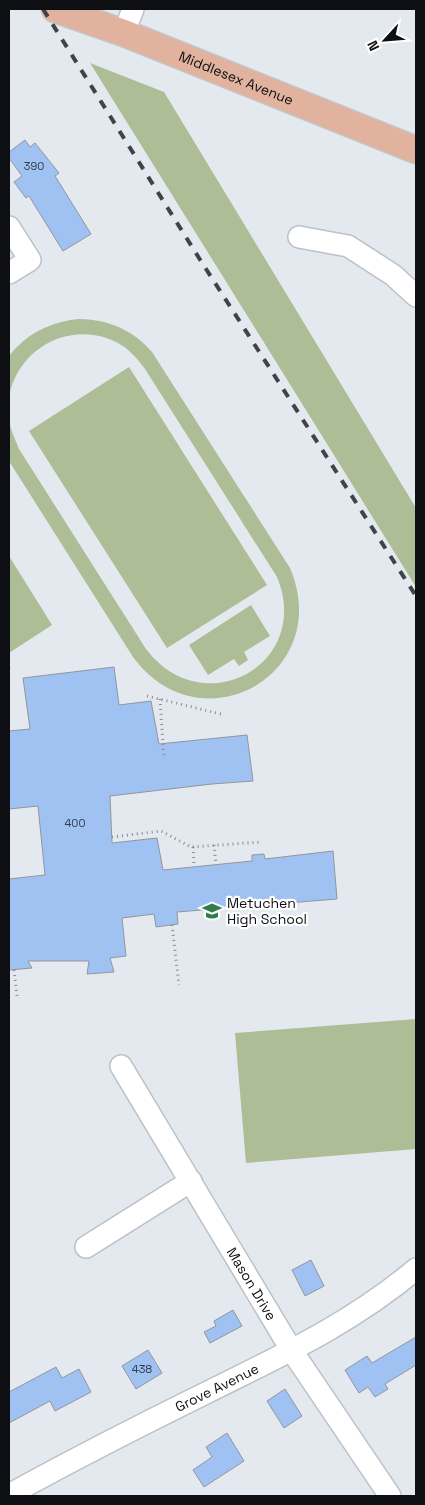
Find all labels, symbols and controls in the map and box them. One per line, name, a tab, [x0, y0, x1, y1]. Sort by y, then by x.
north arrow	[360, 15, 410, 65]
text: N	[363, 38, 383, 54]
street label: Middlesex Avenue	[176, 47, 296, 109]
house number: 390	[24, 159, 44, 173]
house number: 400	[65, 816, 85, 830]
place label: Metuchen High School	[227, 894, 307, 928]
school or university icon: Metuchen High School	[201, 900, 223, 922]
street label: Mason Drive	[223, 1244, 280, 1324]
street label: Grove Avenue	[172, 1359, 262, 1416]
house number: 438	[132, 1362, 152, 1376]

